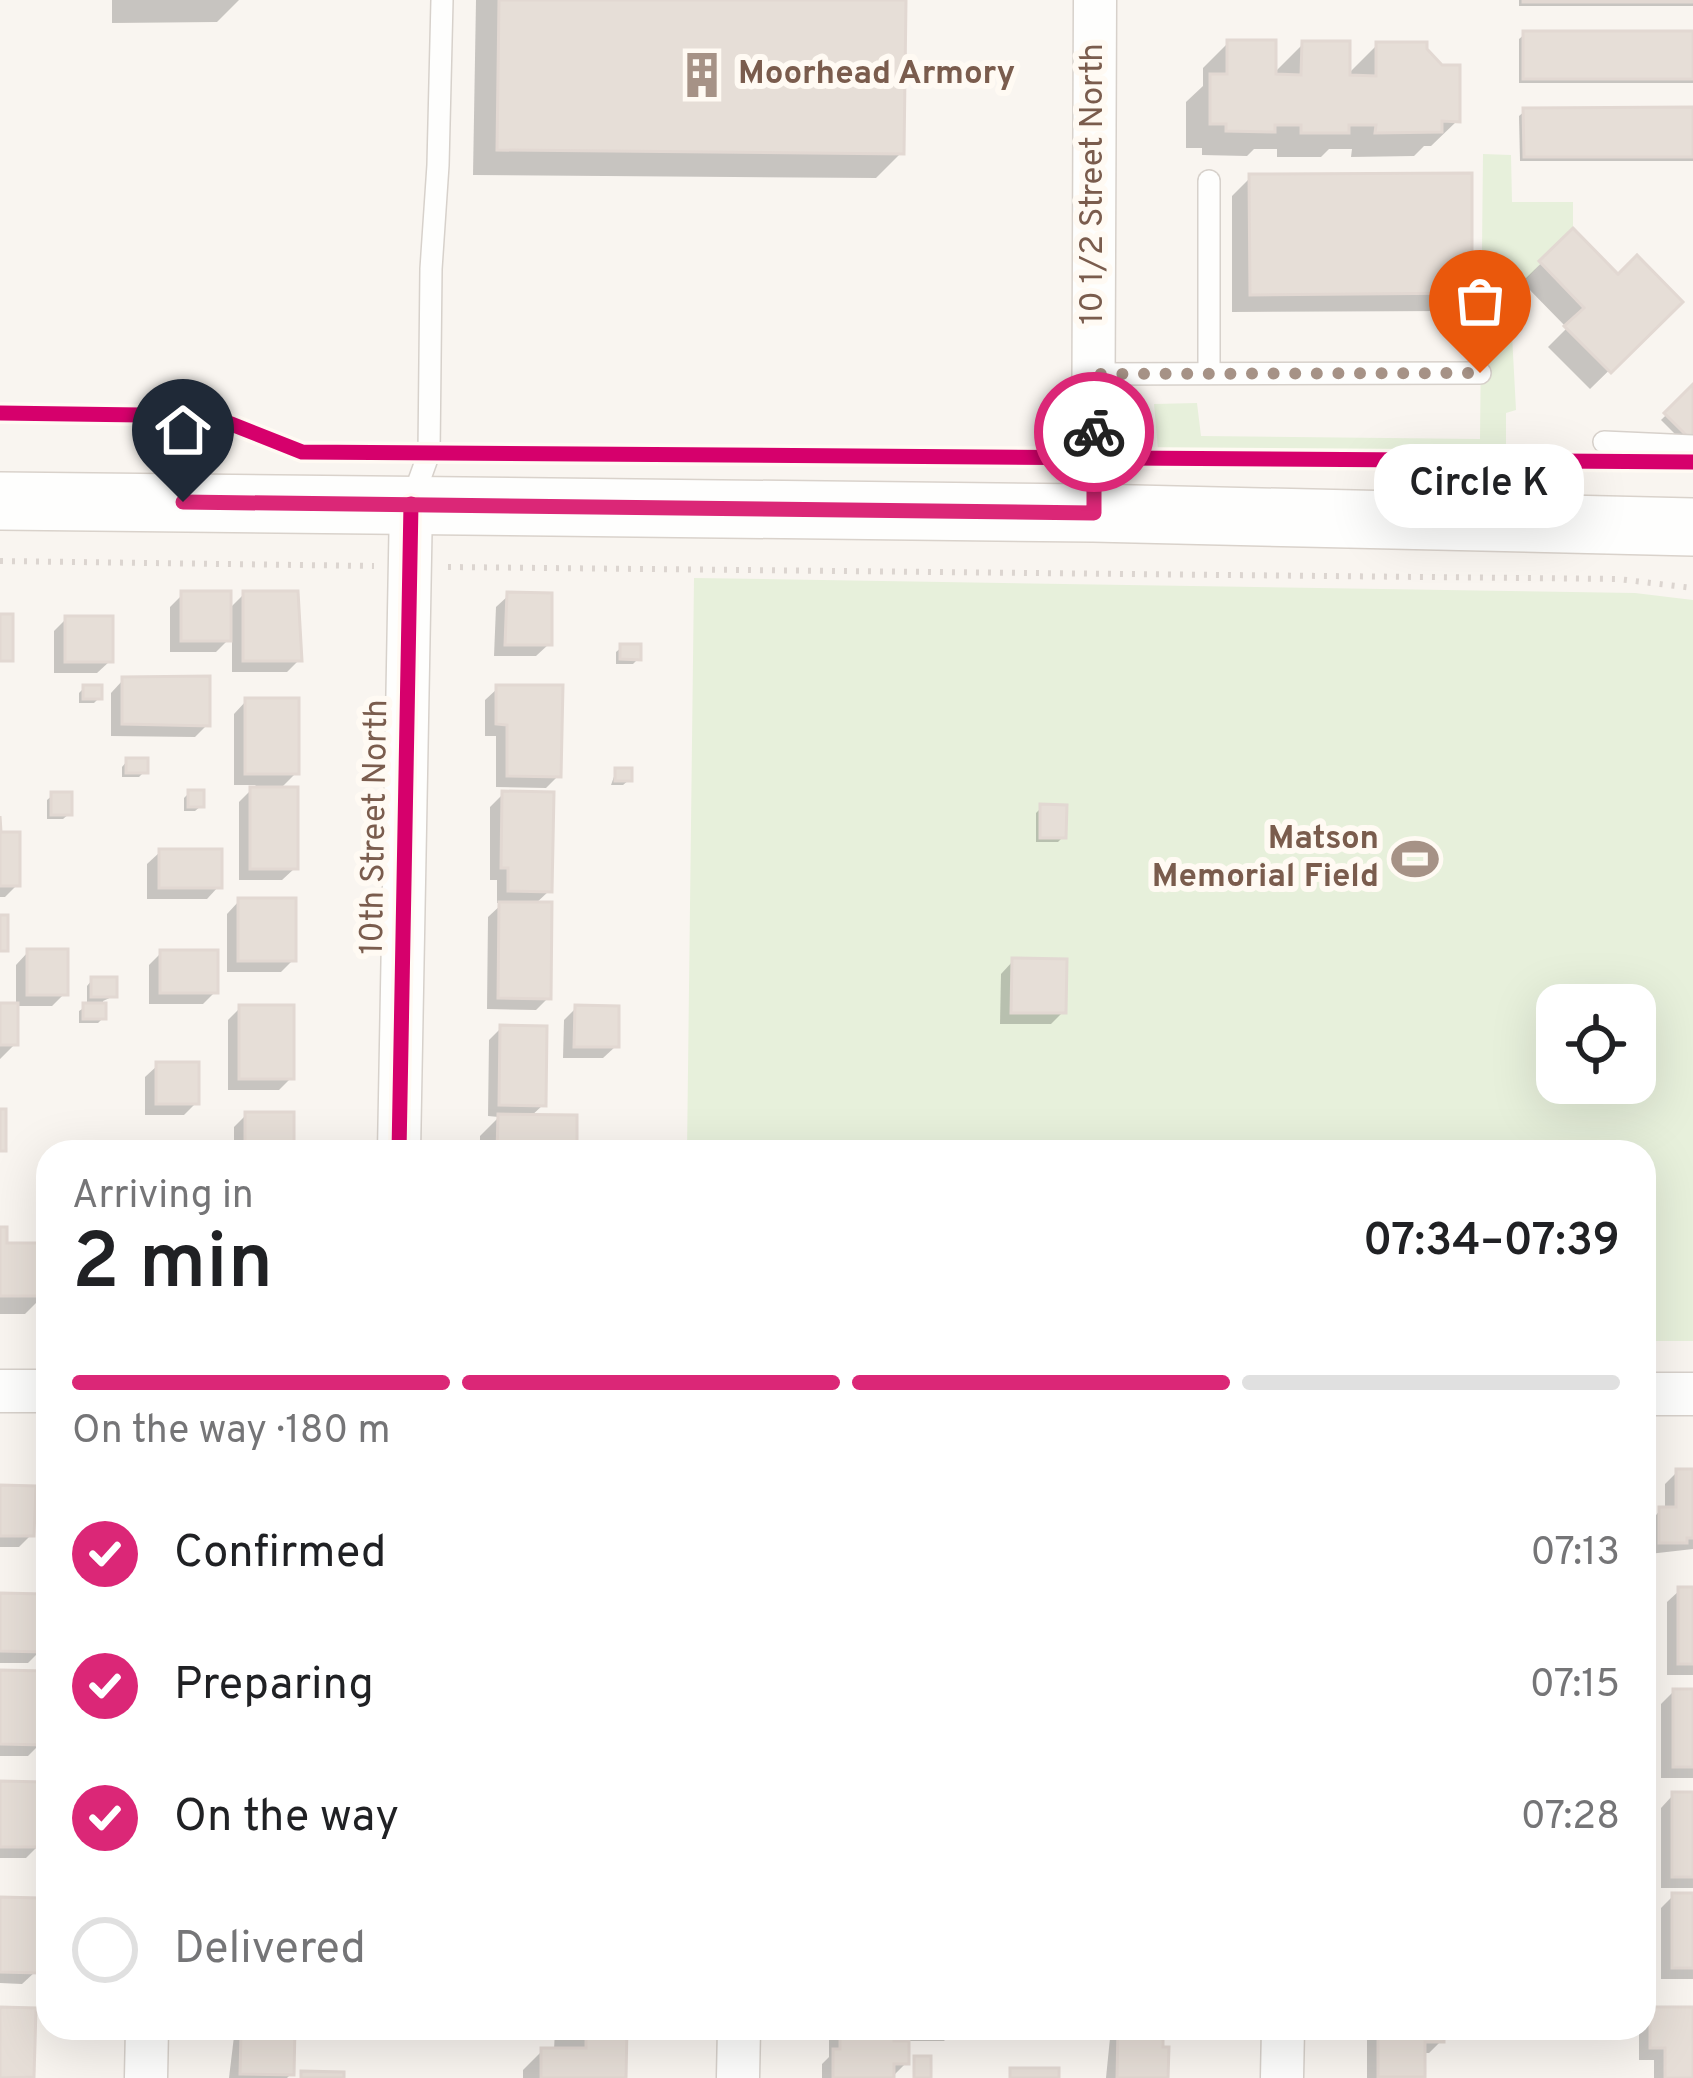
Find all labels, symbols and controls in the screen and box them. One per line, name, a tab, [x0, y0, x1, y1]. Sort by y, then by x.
street label: 10 1/2 Street North	[1073, 43, 1115, 325]
building icon: Moorhead Armory	[677, 50, 727, 100]
place label: Moorhead Armory	[738, 54, 1015, 96]
pin	[1429, 250, 1531, 373]
icon: bag	[1447, 268, 1513, 334]
courier	[1034, 372, 1154, 492]
pin	[132, 379, 234, 502]
icon: home	[150, 397, 216, 463]
icon: bike	[1061, 399, 1127, 465]
callout: Circle K	[1375, 445, 1585, 529]
text: Circle K	[1409, 461, 1549, 510]
street label: 10th Street North	[353, 699, 399, 955]
place label: Matson Memorial Field	[1152, 819, 1379, 899]
sports icon: Matson Memorial Field	[1390, 834, 1440, 884]
map controls	[1536, 984, 1656, 1104]
button: locate	[1536, 984, 1656, 1104]
text: Arriving in	[72, 1173, 254, 1222]
text: 07:34–07:39	[1363, 1214, 1620, 1271]
text: 2 min	[72, 1217, 273, 1316]
text: On the way · 180 m	[72, 1408, 391, 1457]
icon: check	[72, 1521, 138, 1587]
text: Confirmed	[174, 1526, 386, 1583]
text: 07:13	[1531, 1530, 1620, 1579]
icon: check	[72, 1653, 138, 1719]
text: Preparing	[174, 1658, 374, 1715]
text: 07:15	[1530, 1662, 1620, 1711]
icon: check	[72, 1785, 138, 1851]
text: On the way	[174, 1790, 399, 1847]
text: 07:28	[1521, 1794, 1620, 1843]
text: Delivered	[174, 1922, 366, 1979]

